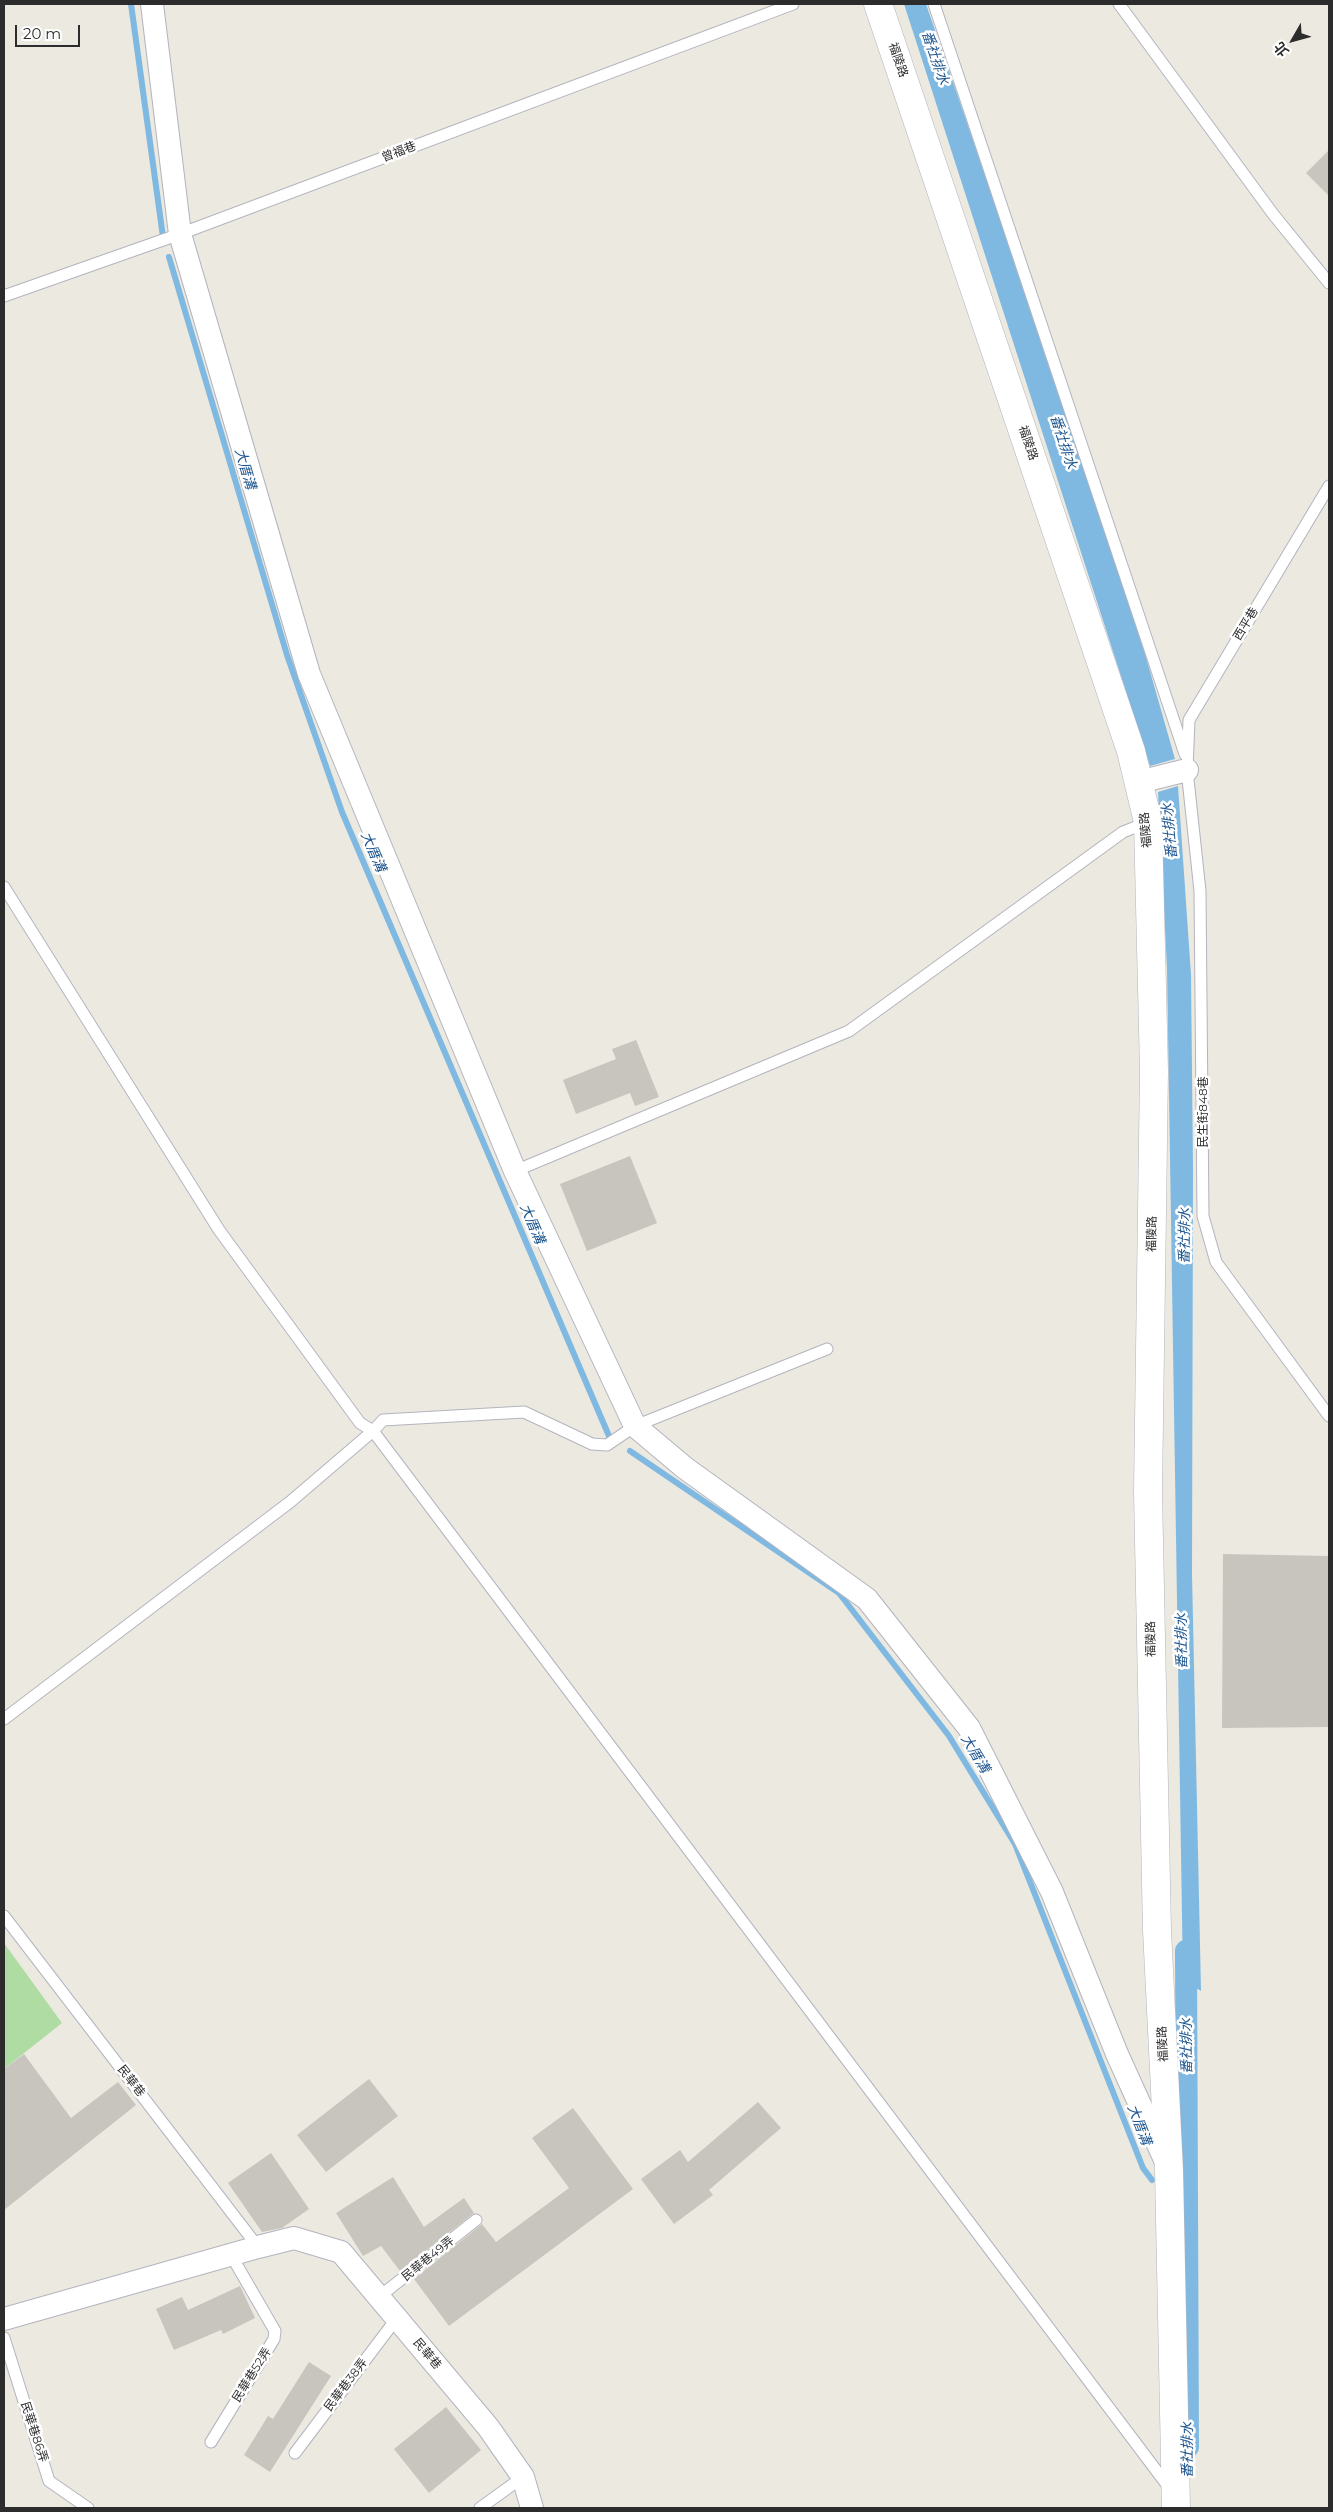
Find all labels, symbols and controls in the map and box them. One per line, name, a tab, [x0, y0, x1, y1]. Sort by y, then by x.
scale bar	[18, 15, 82, 47]
north arrow	[1268, 15, 1318, 65]
text: 20 m	[23, 24, 61, 43]
water label: 番社排水	[918, 29, 952, 87]
text: 北	[1270, 38, 1293, 60]
street label: 福陵路	[885, 41, 911, 79]
street label: 曾福巷	[380, 139, 418, 165]
water label: 番社排水	[1046, 413, 1080, 471]
street label: 福陵路	[1015, 424, 1041, 462]
water label: 大厝溝	[231, 446, 259, 492]
street label: 西平巷	[1231, 605, 1261, 643]
water label: 番社排水	[1159, 802, 1181, 860]
street label: 福陵路	[1137, 811, 1155, 849]
water label: 大厝溝	[357, 829, 389, 875]
street label: 民生街848巷	[1196, 1076, 1210, 1148]
water label: 大厝溝	[516, 1201, 548, 1247]
water label: 番社排水	[1176, 1208, 1194, 1264]
street label: 福陵路	[1144, 1216, 1160, 1252]
water label: 番社排水	[1173, 1613, 1191, 1669]
street label: 福陵路	[1143, 1621, 1159, 1657]
water label: 大厝溝	[957, 1732, 993, 1776]
water label: 番社排水	[1178, 2018, 1196, 2074]
street label: 福陵路	[1155, 2026, 1171, 2062]
street label: 民華巷	[114, 2062, 148, 2100]
water label: 大厝溝	[1124, 2102, 1154, 2148]
street label: 民華巷49弄	[399, 2234, 457, 2284]
street label: 民華巷	[410, 2336, 444, 2372]
street label: 民華巷52弄	[230, 2345, 274, 2405]
street label: 民華巷38弄	[321, 2356, 371, 2414]
street label: 民華巷86弄	[17, 2400, 51, 2464]
water label: 番社排水	[1180, 2422, 1196, 2478]

